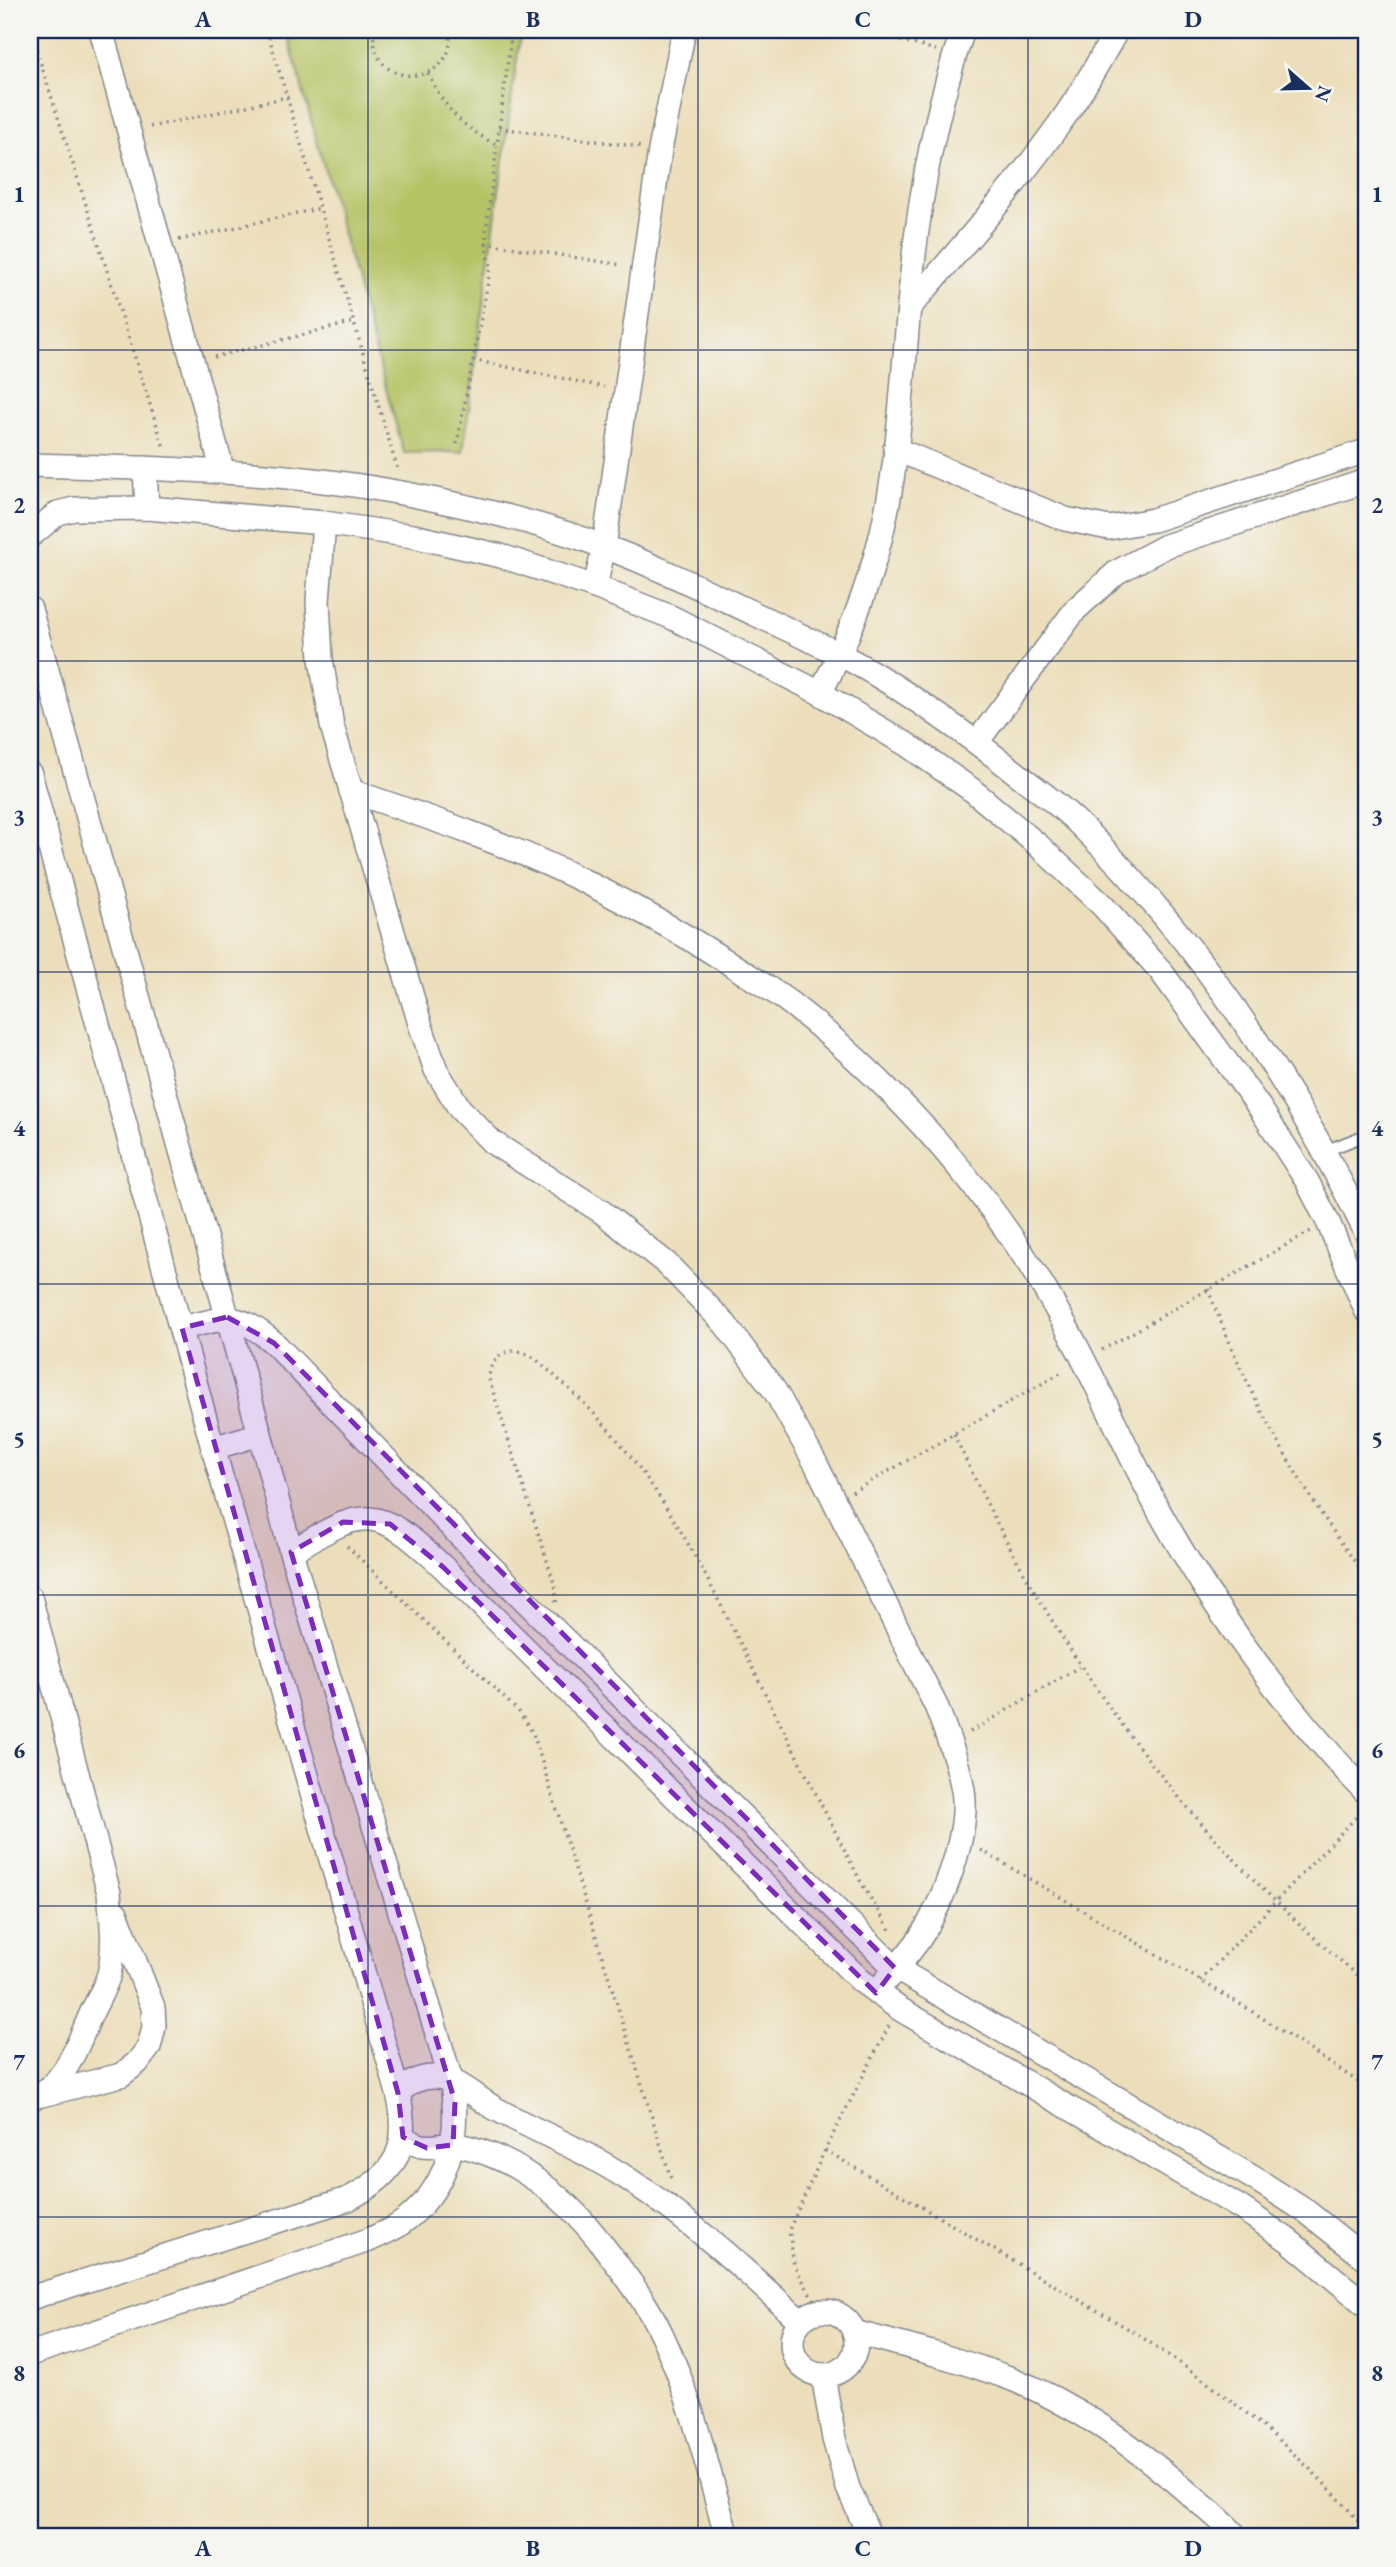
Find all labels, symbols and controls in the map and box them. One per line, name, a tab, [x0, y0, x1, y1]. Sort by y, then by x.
text: A	[194, 4, 212, 34]
text: B	[526, 4, 540, 34]
text: C	[855, 4, 871, 34]
text: D	[1184, 4, 1202, 34]
north arrow	[1274, 52, 1344, 122]
text: N	[1309, 82, 1338, 106]
text: 1	[13, 179, 25, 209]
text: 1	[1371, 179, 1383, 209]
text: 2	[13, 490, 25, 520]
text: 2	[1371, 490, 1383, 520]
text: 3	[13, 802, 25, 832]
text: 3	[1371, 802, 1383, 832]
text: 4	[13, 1113, 26, 1143]
text: 4	[1371, 1113, 1384, 1143]
text: 5	[13, 1424, 25, 1454]
text: 5	[1371, 1424, 1383, 1454]
text: 6	[13, 1735, 25, 1765]
text: 6	[1371, 1735, 1383, 1765]
text: 7	[13, 2047, 26, 2077]
text: 7	[1371, 2047, 1384, 2077]
text: 8	[13, 2358, 25, 2388]
text: 8	[1371, 2358, 1383, 2388]
text: A	[194, 2533, 212, 2563]
text: B	[526, 2533, 540, 2563]
text: C	[855, 2533, 871, 2563]
text: D	[1184, 2533, 1202, 2563]

